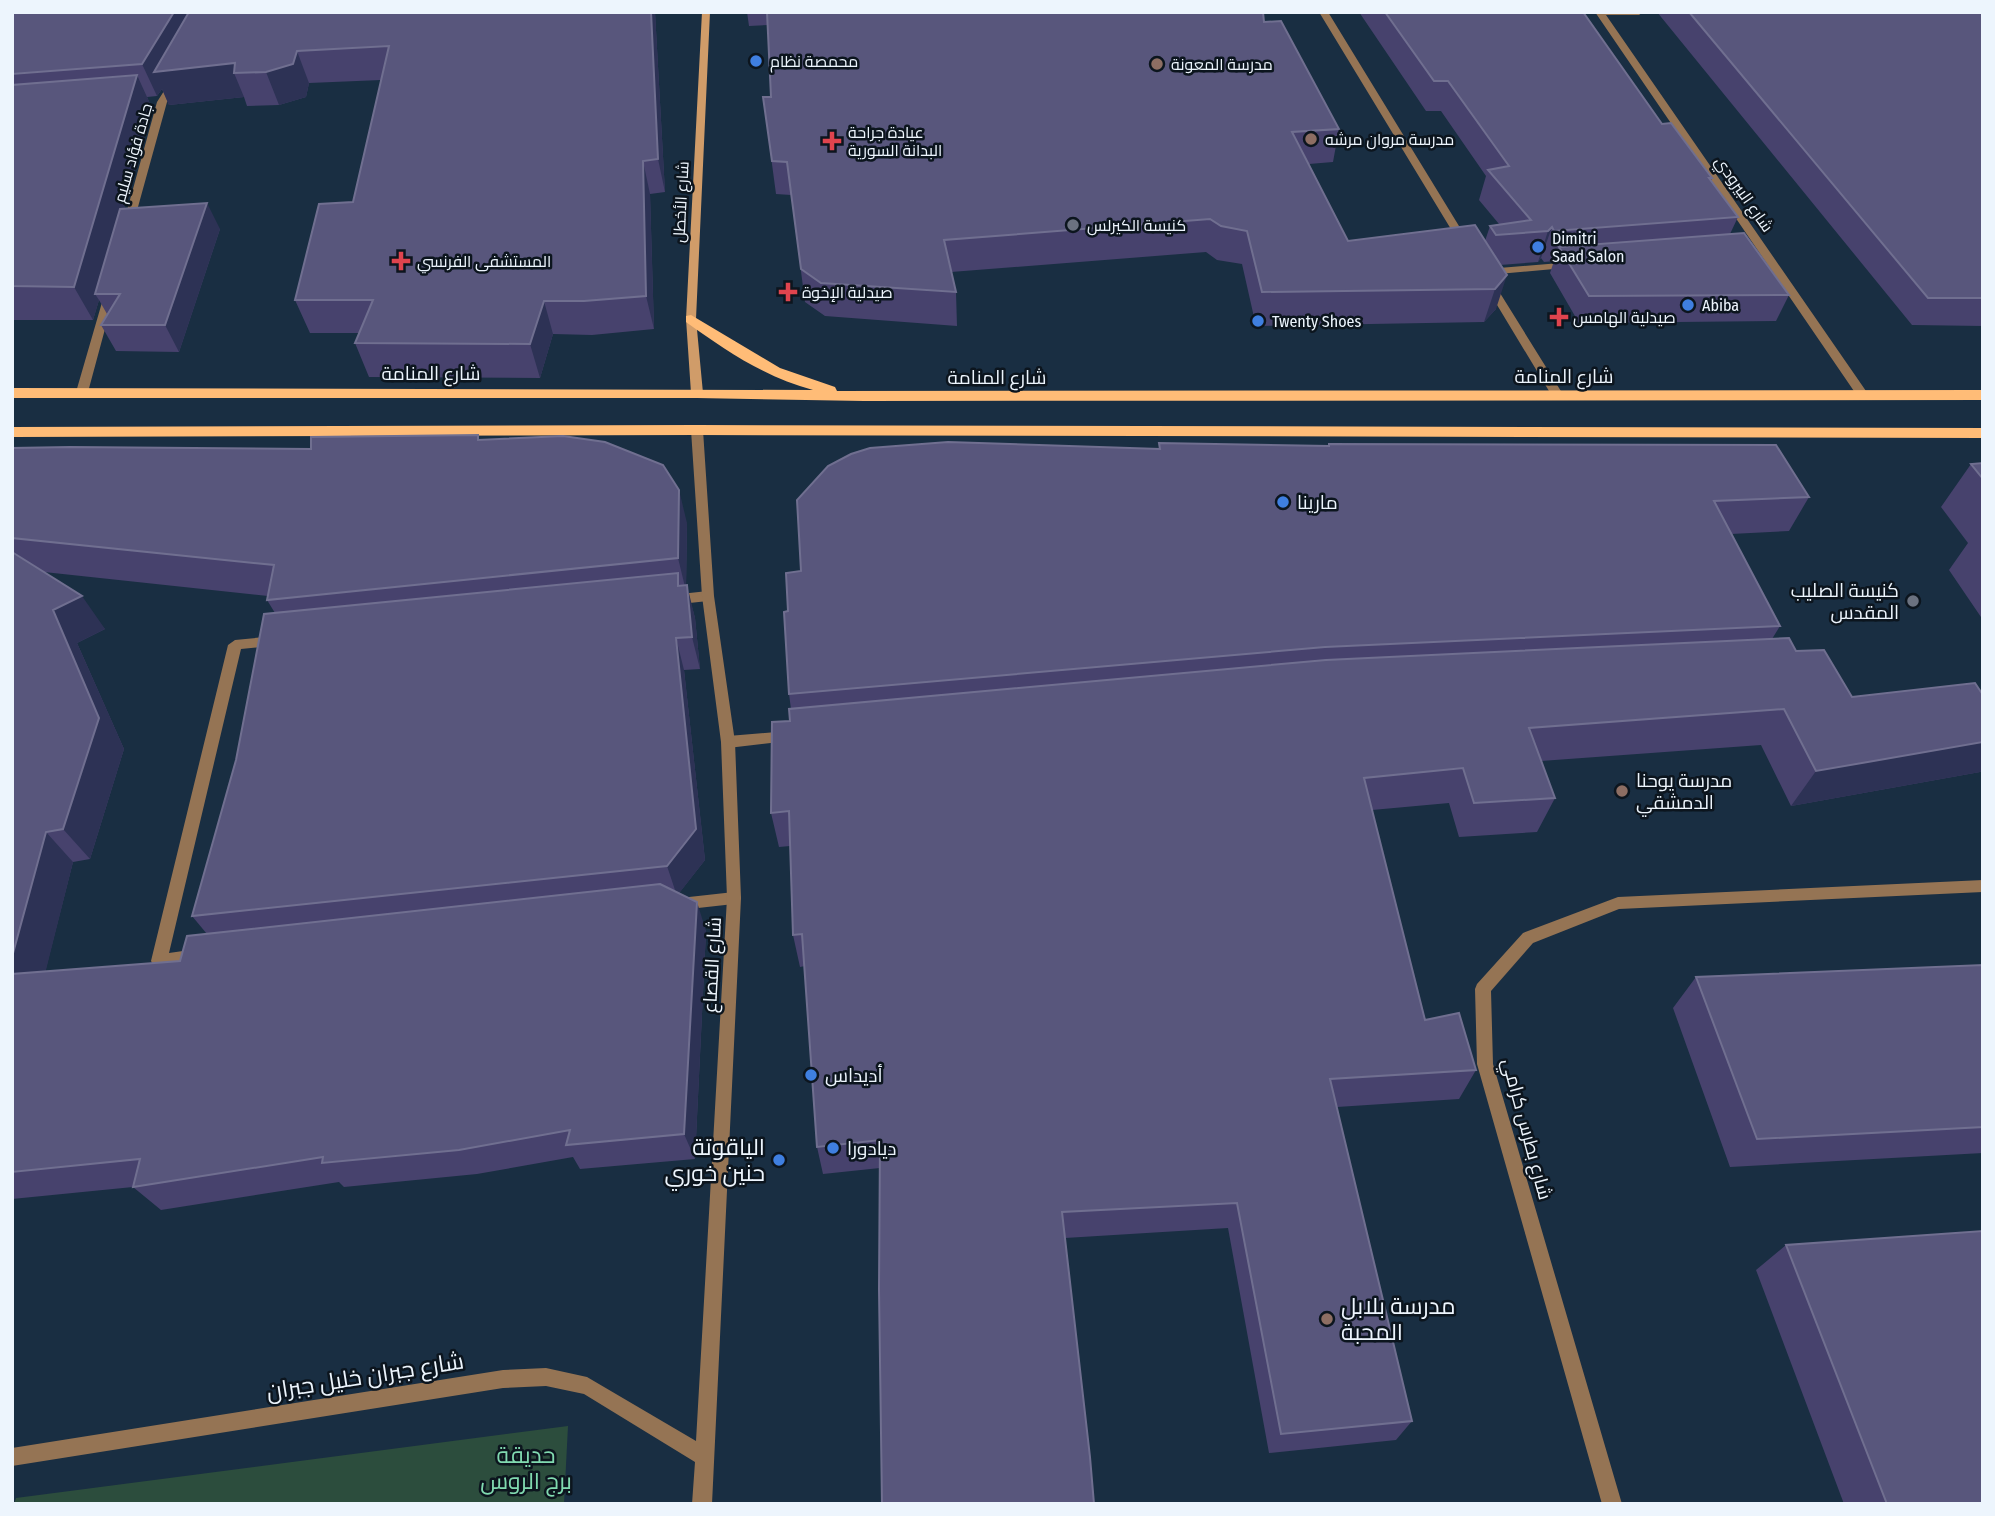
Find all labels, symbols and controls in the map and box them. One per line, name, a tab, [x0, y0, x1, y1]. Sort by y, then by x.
place label: محمصة نظام	[770, 52, 858, 73]
marker: محمصة نظام	[748, 53, 764, 69]
place label: مدرسة المعونة	[1171, 55, 1273, 74]
marker: مدرسة المعونة	[1149, 56, 1165, 72]
street label: جادة فؤاد سليم	[110, 101, 158, 205]
place label: عيادة جراحة البدانة السورية	[848, 123, 942, 160]
place label: مدرسة مروان مرشه	[1325, 130, 1454, 150]
marker: عيادة جراحة البدانة السورية	[822, 131, 842, 151]
marker: مدرسة مروان مرشه	[1303, 131, 1319, 147]
street label: شارع البيرودي	[1708, 152, 1777, 238]
street label: شارع الأخطل	[669, 161, 695, 243]
place label: كنيسة الكيرلس	[1087, 216, 1186, 236]
marker: كنيسة الكيرلس	[1065, 217, 1081, 233]
place label: Dimitri Saad Salon	[1552, 229, 1624, 266]
marker: Dimitri Saad Salon	[1530, 239, 1546, 255]
marker: المستشفى الفرنسي	[391, 251, 411, 271]
place label: المستشفى الفرنسي	[417, 252, 551, 274]
place label: صيدلية الإخوة	[802, 283, 893, 302]
marker: صيدلية الإخوة	[780, 284, 796, 300]
place label: Abiba	[1702, 296, 1739, 315]
marker: Abiba	[1680, 297, 1696, 313]
place label: صيدلية الهامس	[1573, 308, 1676, 328]
marker: صيدلية الهامس	[1551, 309, 1567, 325]
place label: Twenty Shoes	[1272, 312, 1362, 331]
marker: Twenty Shoes	[1250, 313, 1266, 329]
street label: شارع المنامة	[382, 362, 480, 387]
street label: شارع المنامة	[1515, 365, 1613, 390]
street label: شارع المنامة	[948, 366, 1046, 391]
place label: مارينا	[1297, 491, 1338, 514]
marker: مارينا	[1275, 494, 1291, 510]
place label: كنيسة الصليب المقدس	[1791, 579, 1899, 624]
marker: كنيسة الصليب المقدس	[1905, 593, 1921, 609]
place label: مدرسة يوحنا الدمشقي	[1636, 769, 1732, 817]
marker: مدرسة يوحنا الدمشقي	[1614, 783, 1630, 799]
street label: شارع القصاع	[698, 916, 728, 1014]
street label: شارع بطرس كرامي	[1494, 1056, 1557, 1203]
place label: أديداس	[825, 1064, 883, 1087]
marker: أديداس	[803, 1067, 819, 1083]
place label: الياقوتة حنين خوري	[665, 1133, 765, 1191]
place label: ديادورا	[847, 1137, 897, 1160]
marker: ديادورا	[825, 1140, 841, 1156]
marker: الياقوتة حنين خوري	[771, 1152, 787, 1168]
place label: مدرسة بلابل المحبة	[1341, 1292, 1456, 1346]
marker: مدرسة بلابل المحبة	[1319, 1311, 1335, 1327]
street label: شارع جبران خليل جبران	[264, 1347, 466, 1407]
park label: حديقة برج الروس	[480, 1441, 572, 1497]

